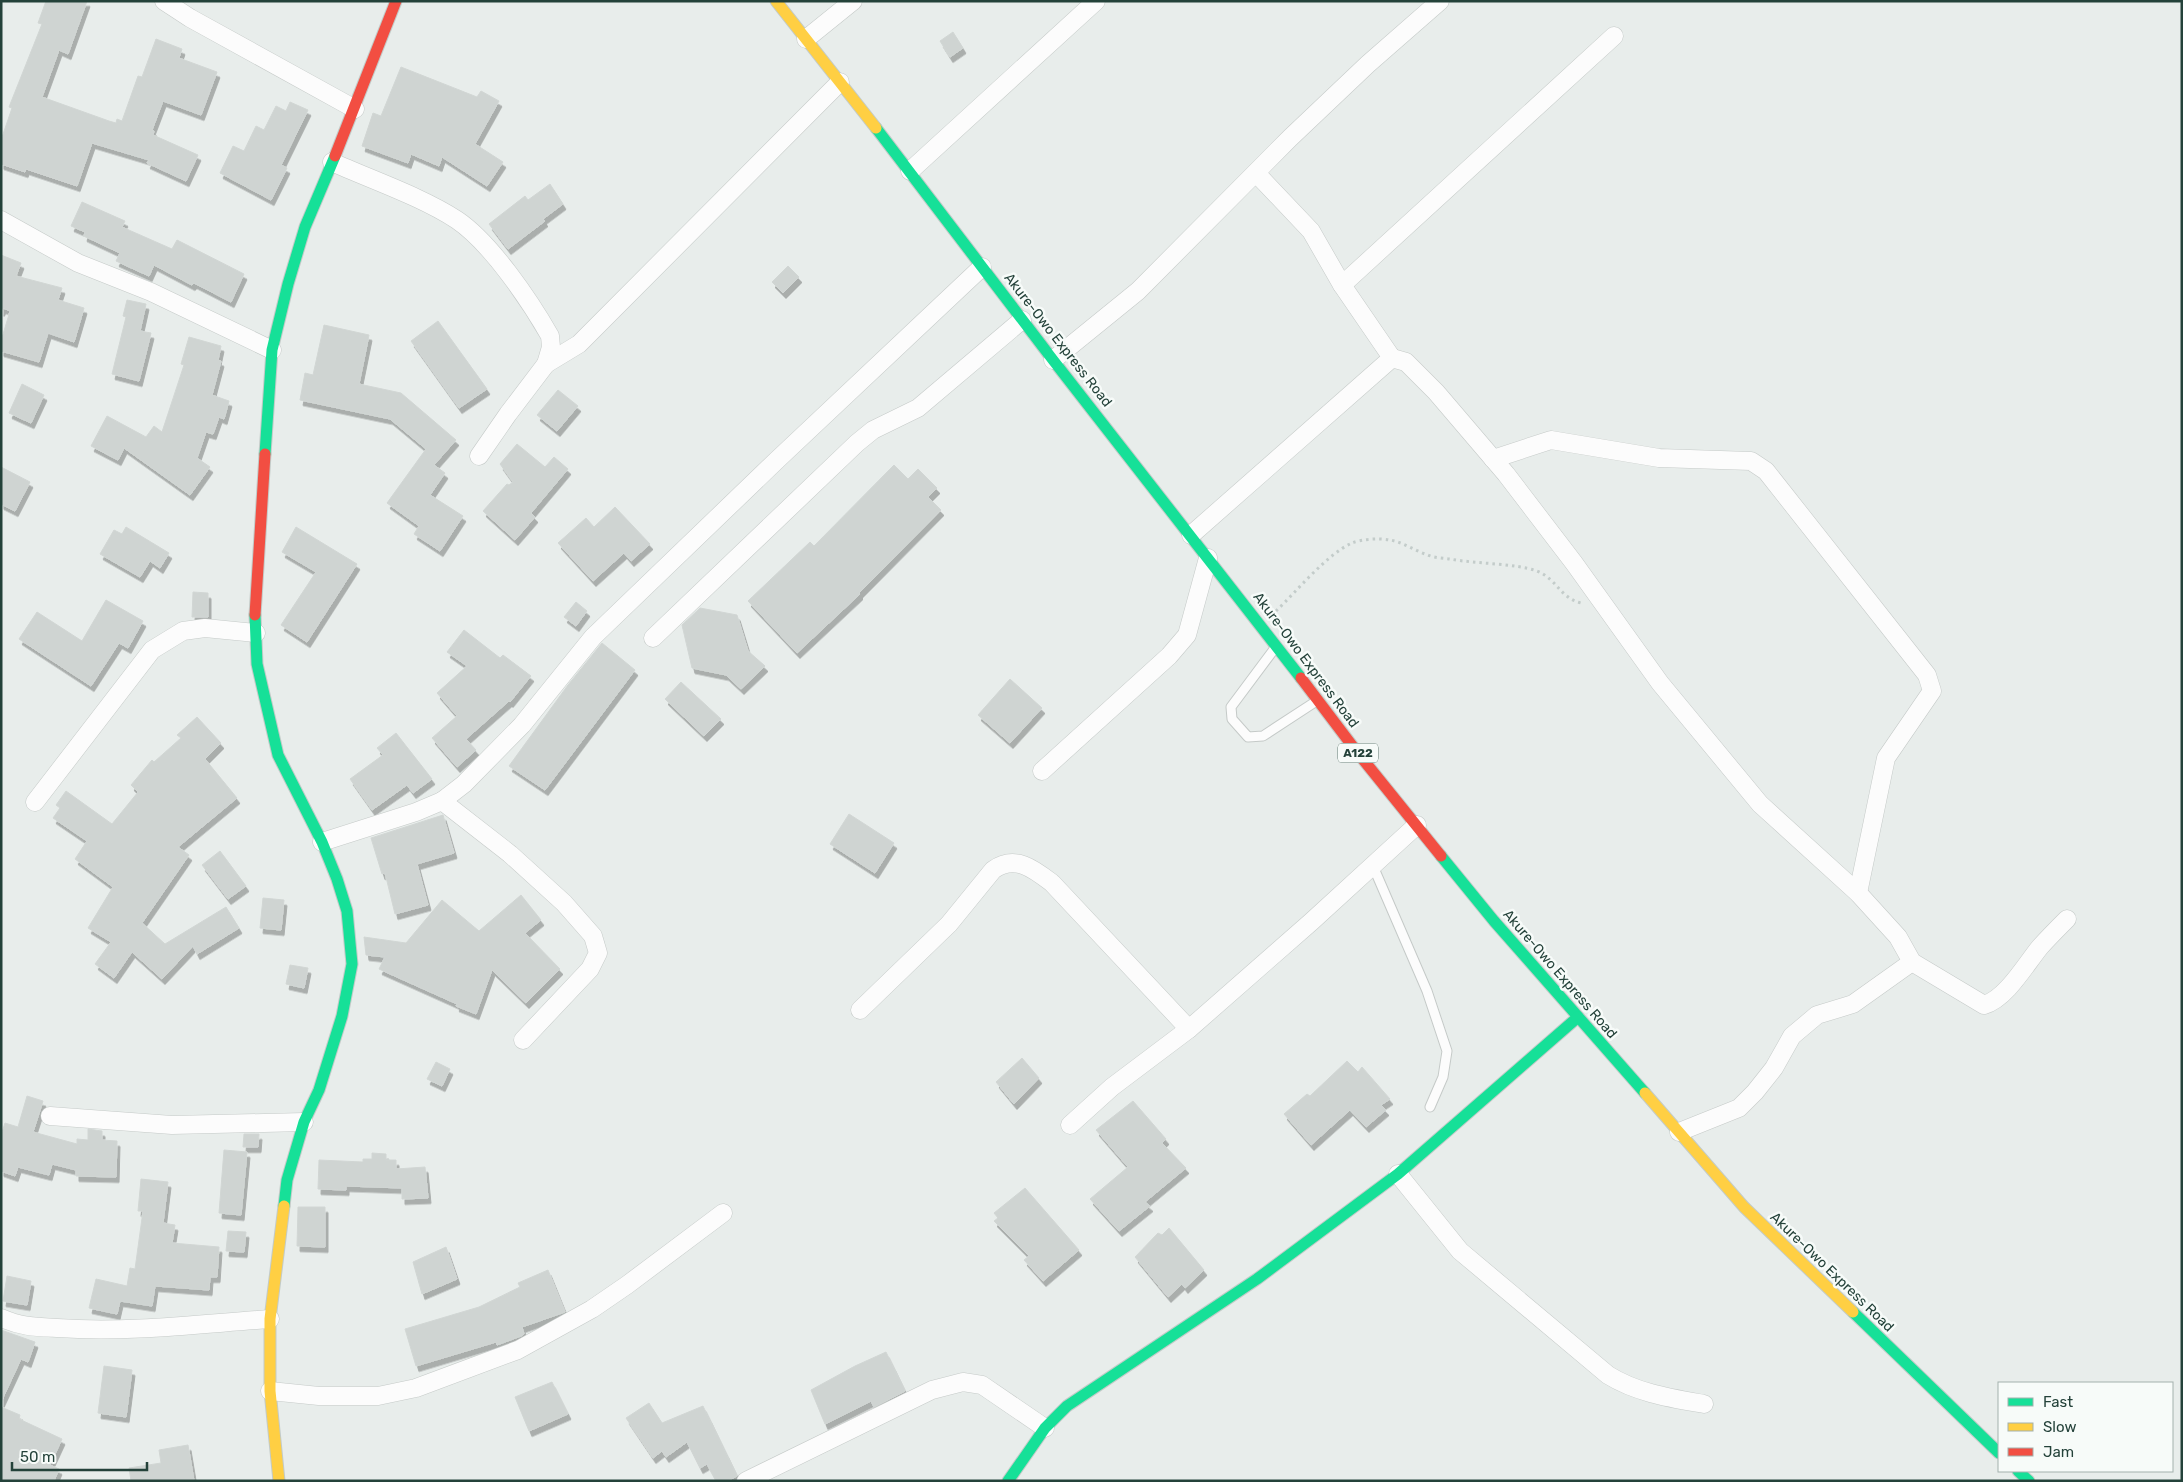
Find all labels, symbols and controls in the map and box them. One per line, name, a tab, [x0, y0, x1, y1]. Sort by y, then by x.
street label: Akure-Owo Express Road	[1000, 270, 1116, 410]
street label: Akure-Owo Express Road	[1250, 589, 1362, 731]
road number: A122	[1338, 744, 1378, 762]
street label: Akure-Owo Express Road	[1499, 906, 1621, 1042]
street label: Akure-Owo Express Road	[1767, 1209, 1897, 1335]
legend	[1998, 1382, 2173, 1472]
text: Fast	[2043, 1393, 2073, 1411]
text: Slow	[2043, 1418, 2076, 1436]
scale bar	[12, 1440, 148, 1472]
text: Jam	[2043, 1443, 2074, 1461]
text: 50 m	[20, 1448, 55, 1466]

